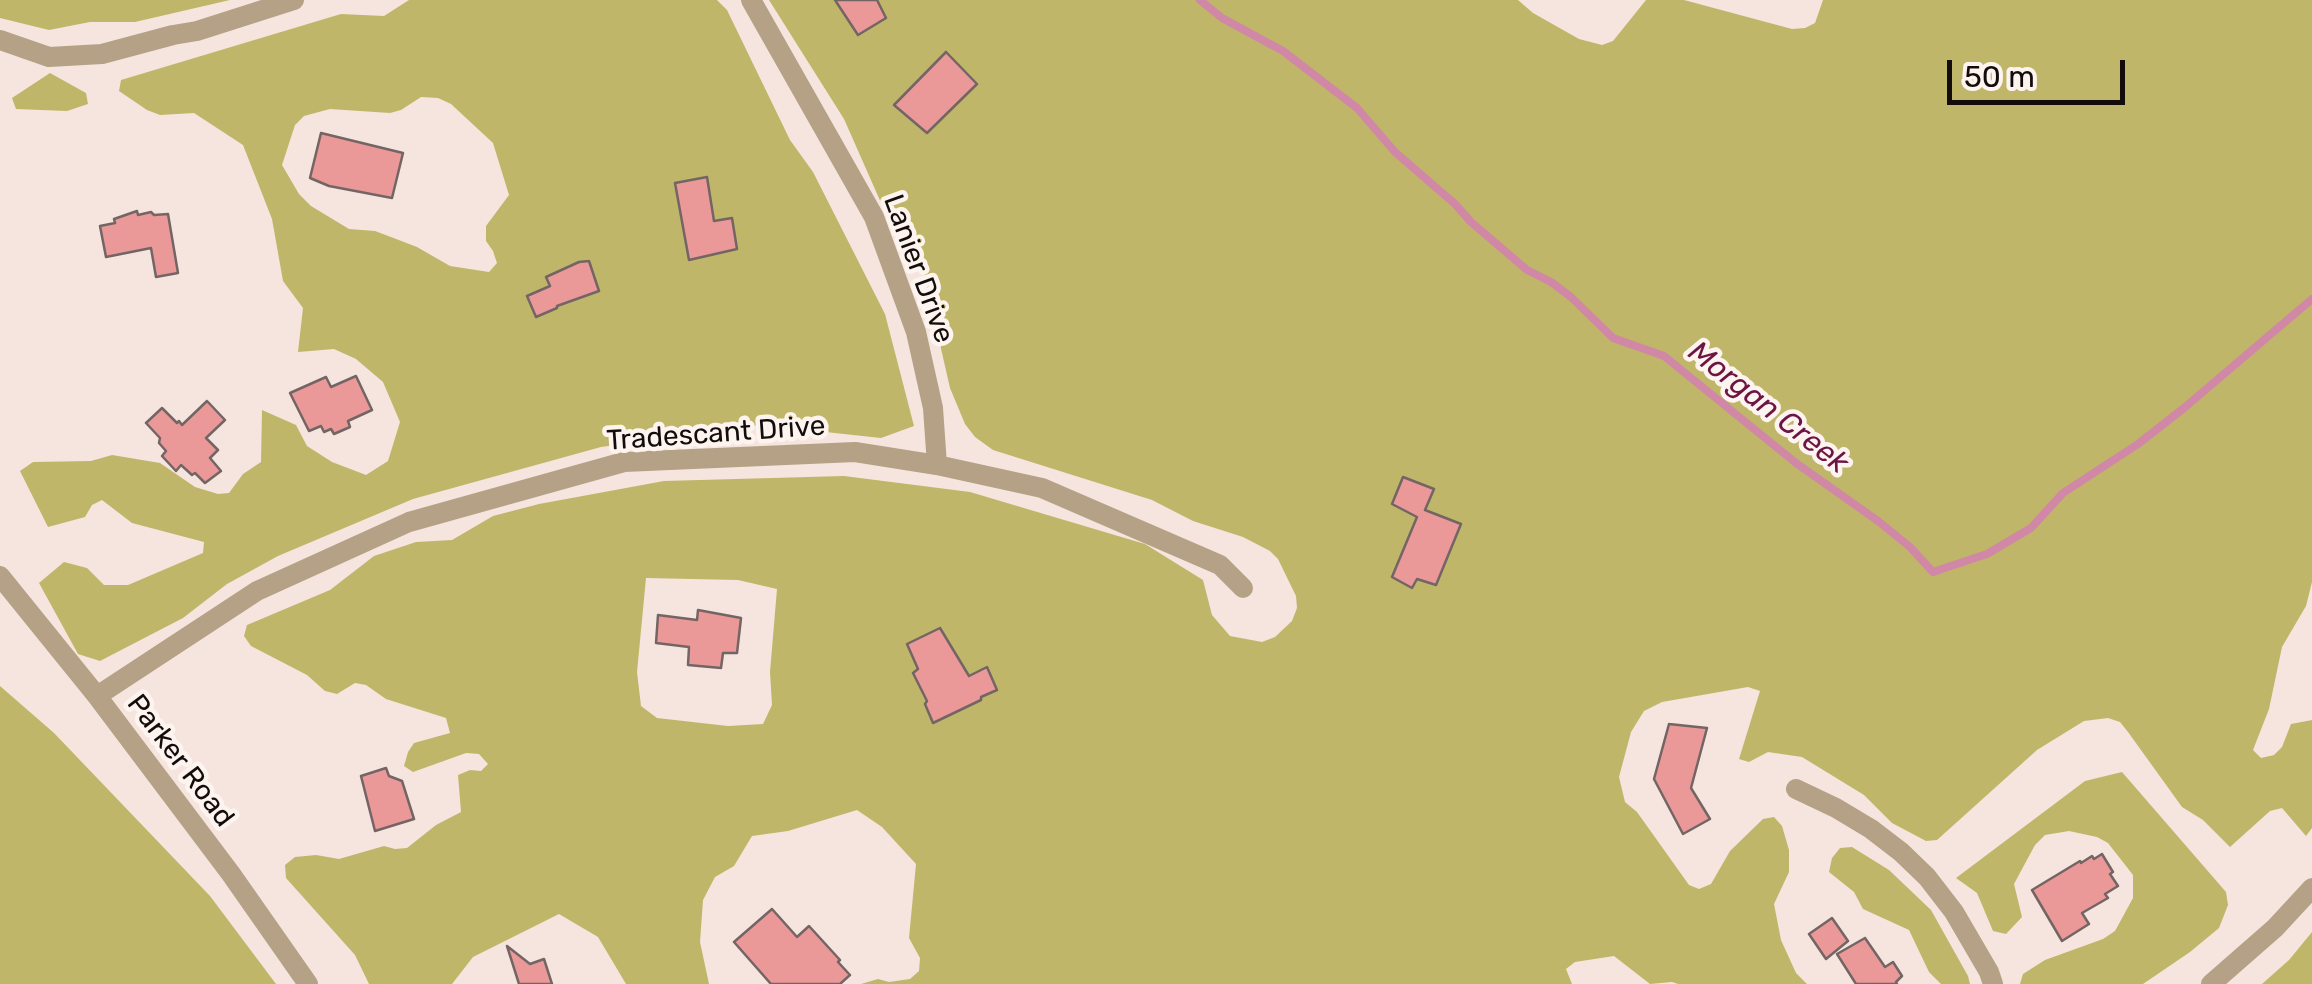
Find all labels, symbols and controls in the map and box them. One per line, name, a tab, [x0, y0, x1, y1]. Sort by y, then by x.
scale bar	[1952, 40, 2130, 102]
text: 50 m	[1964, 59, 2035, 95]
street label: Lanier Drive	[876, 190, 960, 348]
water label: Morgan Creek	[1681, 334, 1855, 482]
street label: Tradescant Drive	[605, 410, 827, 458]
street label: Parker Road	[119, 688, 241, 834]

